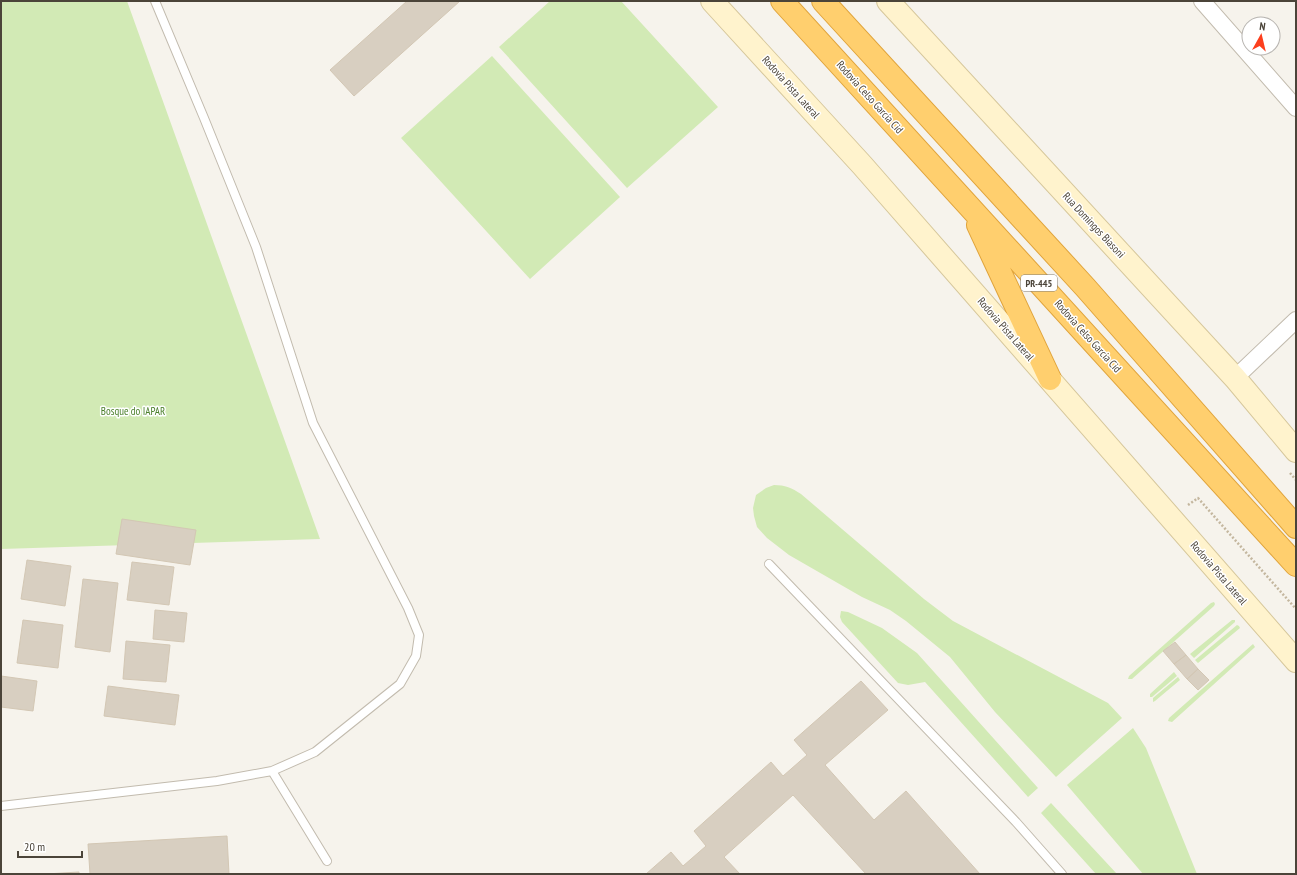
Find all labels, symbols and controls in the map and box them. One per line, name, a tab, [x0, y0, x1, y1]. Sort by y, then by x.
north arrow	[1241, 16, 1281, 56]
text: N	[1258, 19, 1266, 33]
street label: Rodovia Pista Lateral	[759, 53, 823, 122]
street label: Rodovia Celso Garcia Cid	[834, 58, 906, 136]
street label: Rua Domingos Biasoni	[1060, 189, 1128, 261]
road number: PR-445	[1021, 275, 1057, 291]
street label: Rodovia Pista Lateral	[975, 294, 1038, 364]
street label: Rodovia Celso Garcia Cid	[1052, 297, 1124, 375]
park label: Bosque do IAPAR	[101, 404, 165, 418]
street label: Rodovia Pista Lateral	[1188, 538, 1251, 608]
scale bar	[18, 833, 82, 859]
text: 20 m	[24, 839, 45, 854]

